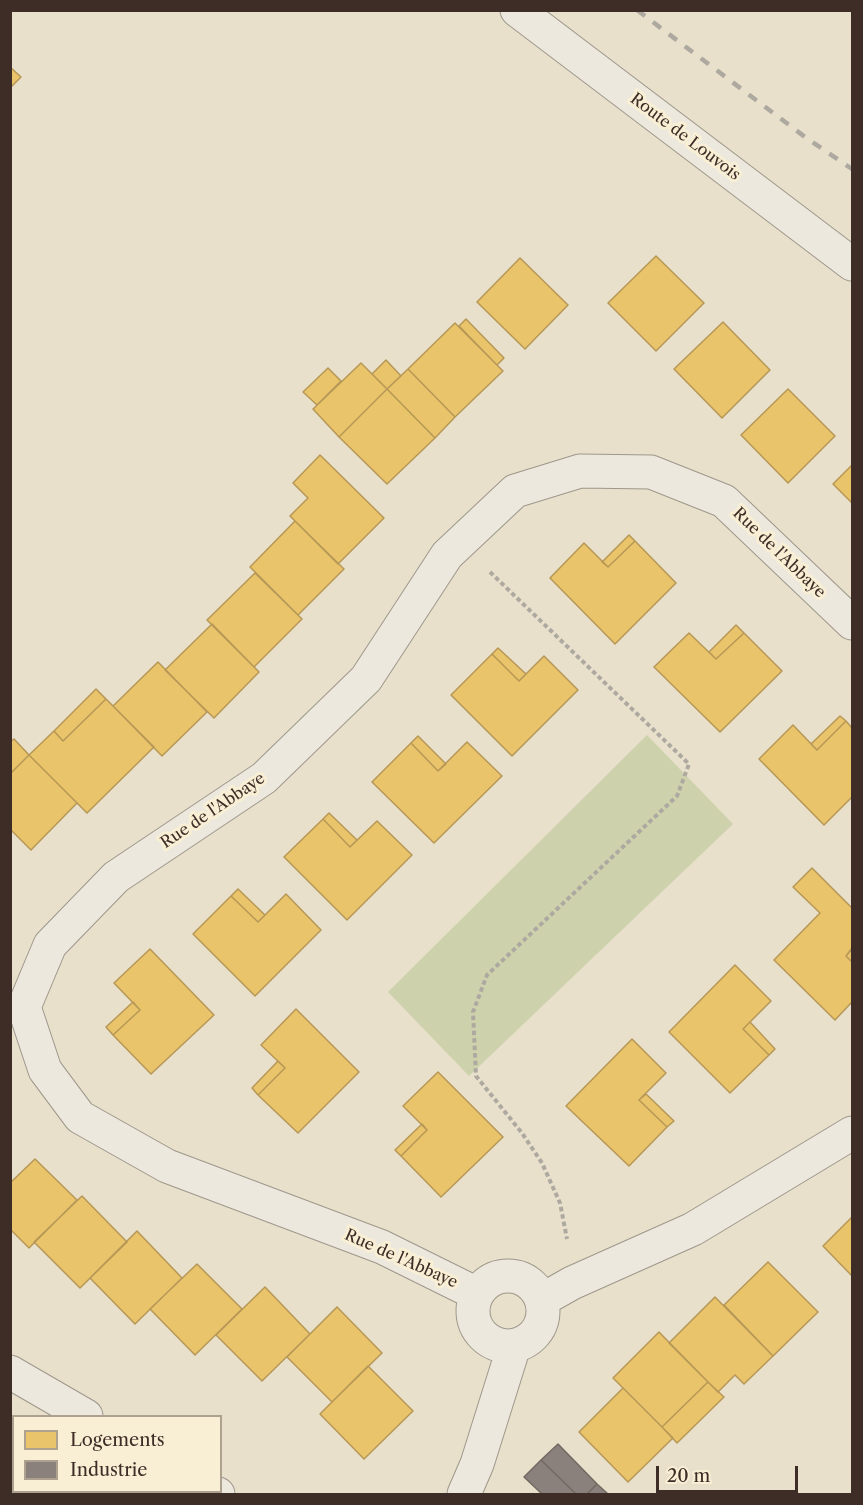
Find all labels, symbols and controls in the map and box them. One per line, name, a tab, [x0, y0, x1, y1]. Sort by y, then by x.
street label: Route de Louvois	[626, 89, 744, 185]
street label: Rue de l'Abbaye	[729, 504, 829, 602]
street label: Rue de l'Abbaye	[157, 769, 269, 853]
street label: Rue de l'Abbaye	[342, 1225, 460, 1293]
legend	[12, 1415, 222, 1493]
text: Logements	[70, 1429, 165, 1451]
scale bar	[659, 1454, 802, 1492]
text: Industrie	[70, 1459, 147, 1481]
text: 20 m	[667, 1465, 710, 1487]

